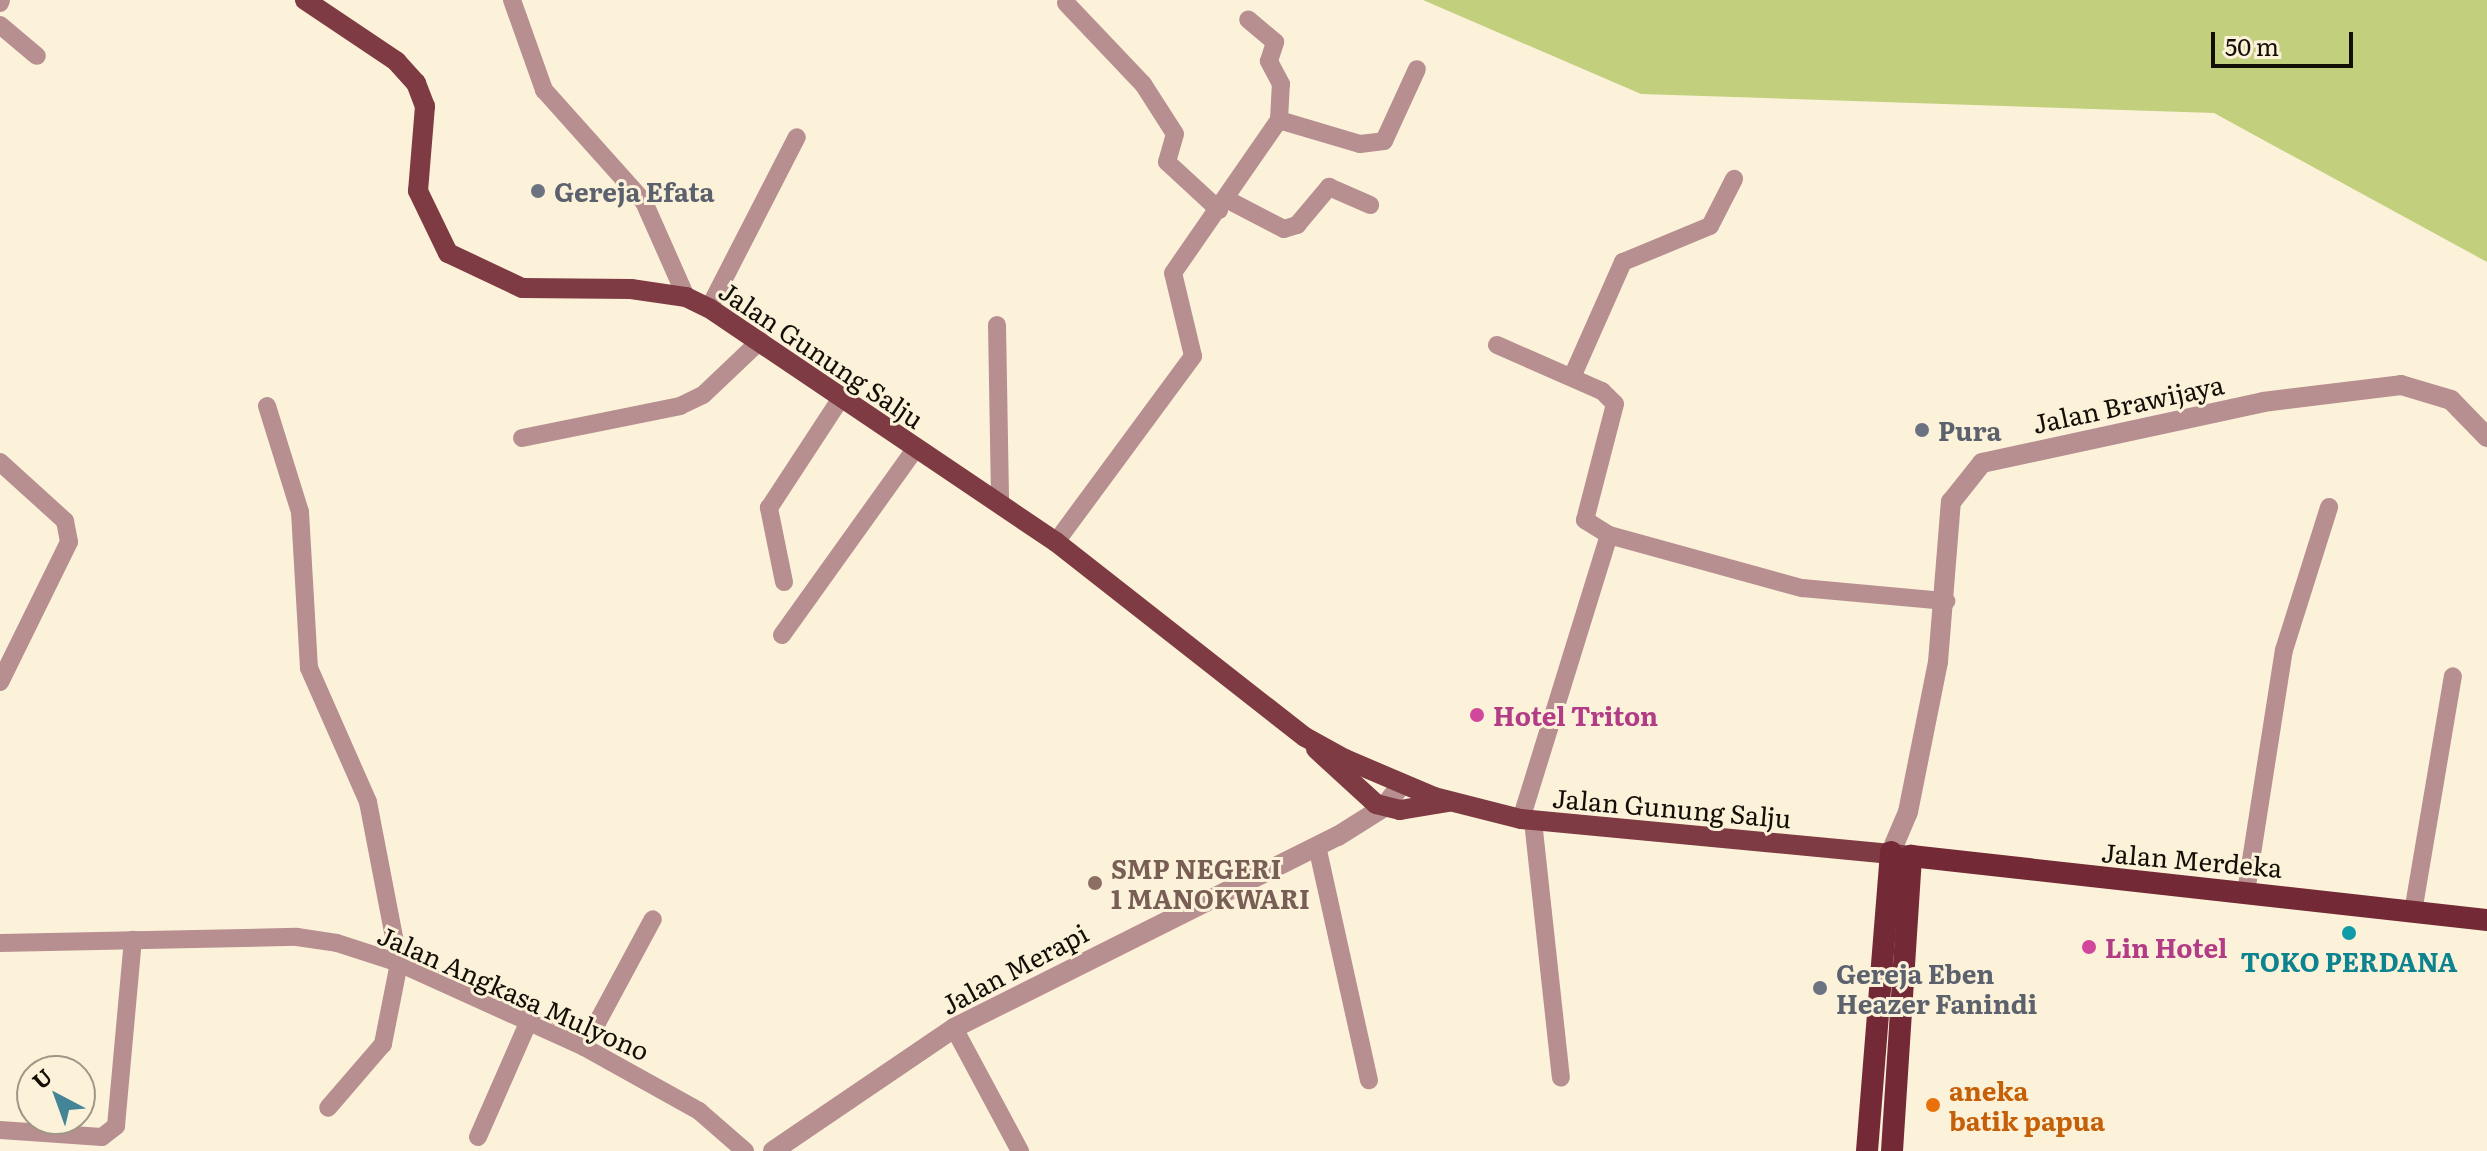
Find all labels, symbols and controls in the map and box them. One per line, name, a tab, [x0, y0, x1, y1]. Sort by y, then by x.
scale bar	[2215, 16, 2357, 66]
text: 50 m	[2225, 28, 2279, 63]
place label: Gereja Efata	[554, 175, 714, 207]
marker: Gereja Efata	[529, 182, 547, 200]
street label: Jalan Gunung Salju	[714, 274, 930, 434]
street label: Jalan Brawijaya	[2030, 368, 2226, 438]
place label: Pura	[1938, 414, 2002, 446]
marker: Pura	[1913, 421, 1931, 439]
place label: Hotel Triton	[1493, 699, 1658, 731]
marker: Hotel Triton	[1468, 706, 1486, 724]
street label: Jalan Gunung Salju	[1551, 781, 1793, 833]
street label: Jalan Merdeka	[2100, 836, 2284, 882]
place label: SMP NEGERI 1 MANOKWARI	[1111, 852, 1310, 914]
marker: SMP NEGERI 1 MANOKWARI	[1086, 874, 1104, 892]
street label: Jalan Merapi	[935, 916, 1093, 1020]
street label: Jalan Angkasa Mulyono	[374, 918, 654, 1066]
marker: TOKO PERDANA	[2340, 924, 2358, 942]
place label: Lin Hotel	[2105, 931, 2227, 963]
marker: Lin Hotel	[2080, 938, 2098, 956]
place label: TOKO PERDANA	[2241, 945, 2457, 977]
place label: Gereja Eben Heazer Fanindi	[1836, 957, 2037, 1018]
marker: Gereja Eben Heazer Fanindi	[1811, 979, 1829, 997]
north arrow	[16, 1055, 96, 1135]
text: U	[24, 1060, 59, 1096]
place label: aneka batik papua	[1949, 1074, 2105, 1136]
marker: aneka batik papua	[1924, 1096, 1942, 1114]

